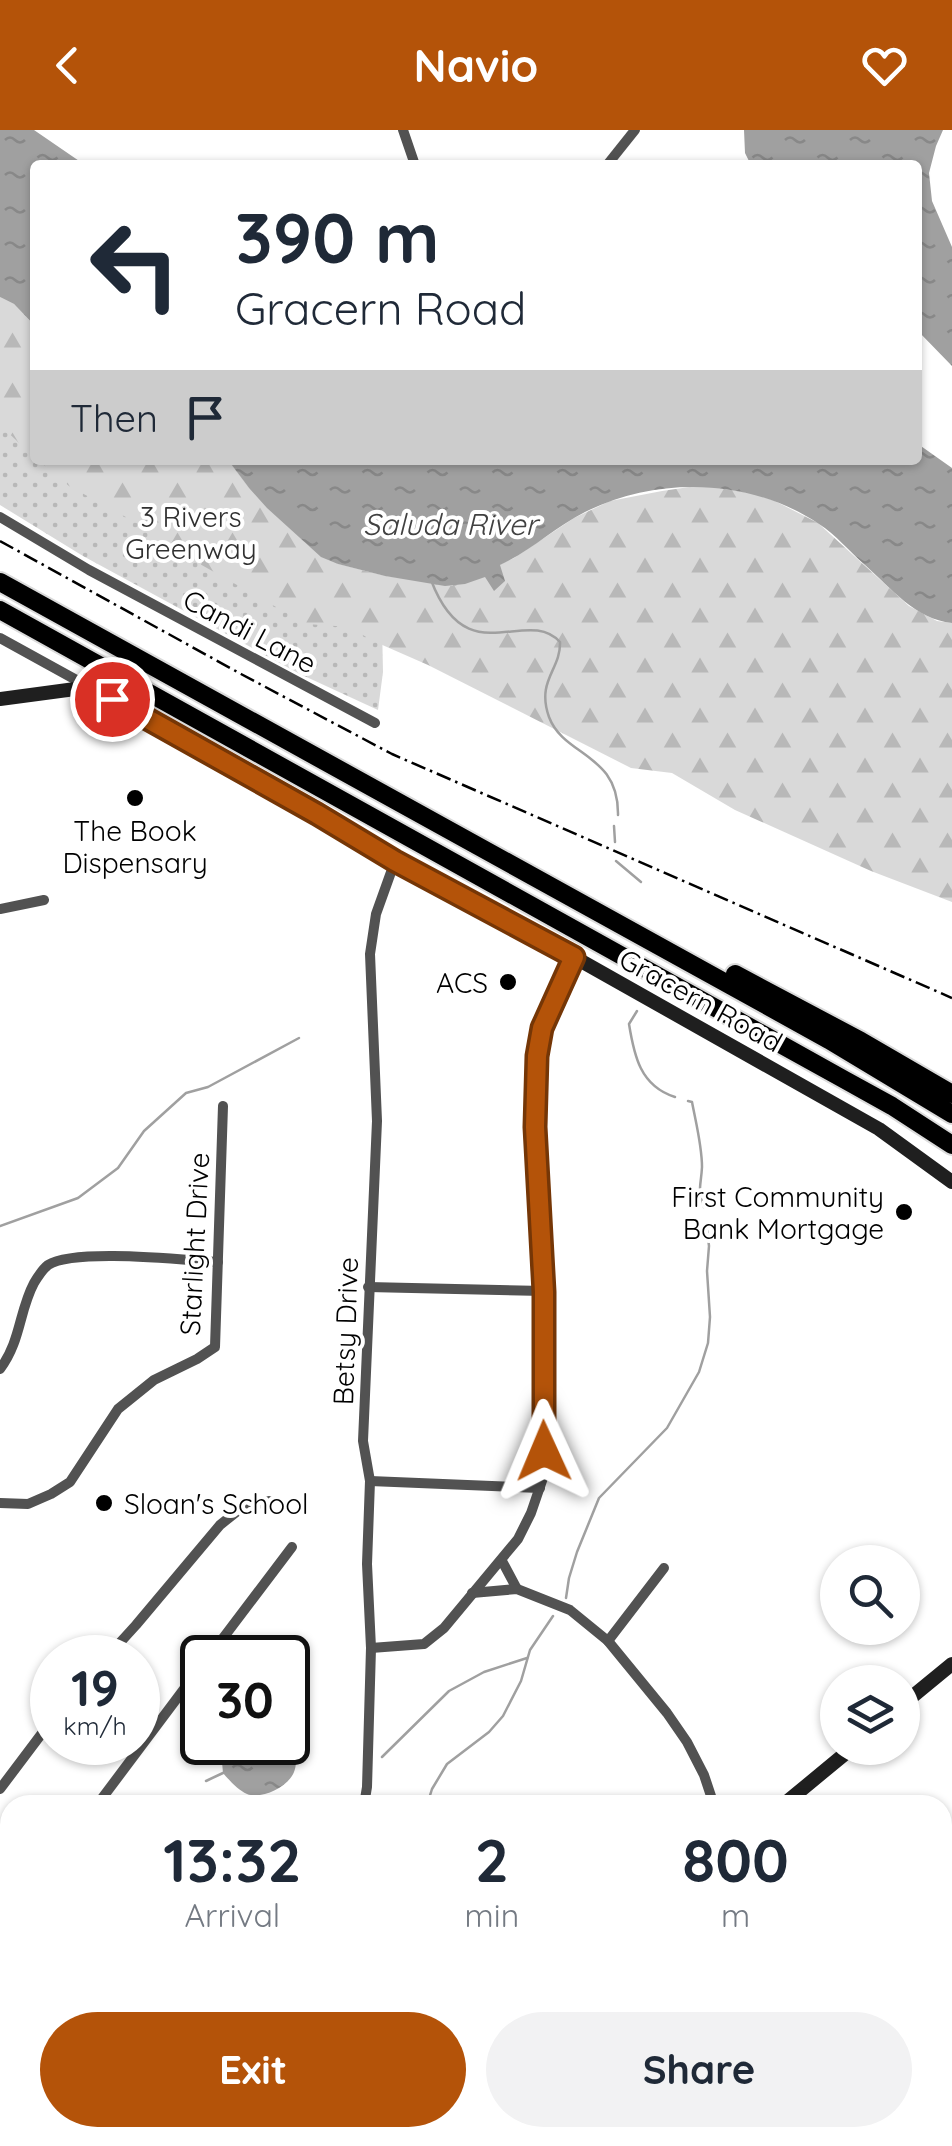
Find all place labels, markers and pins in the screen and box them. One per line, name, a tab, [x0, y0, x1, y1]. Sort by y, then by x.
pin	[70, 657, 155, 742]
marker: The Book Dispensary	[124, 787, 146, 809]
place label: The Book Dispensary	[62, 813, 208, 880]
place label: ACS	[436, 965, 488, 1000]
marker: ACS	[497, 971, 519, 993]
place label: First Community Bank Mortgage	[671, 1179, 884, 1246]
marker: First Community Bank Mortgage	[893, 1201, 915, 1223]
place label: Sloan's School	[124, 1486, 309, 1521]
marker: Sloan's School	[93, 1492, 115, 1514]

